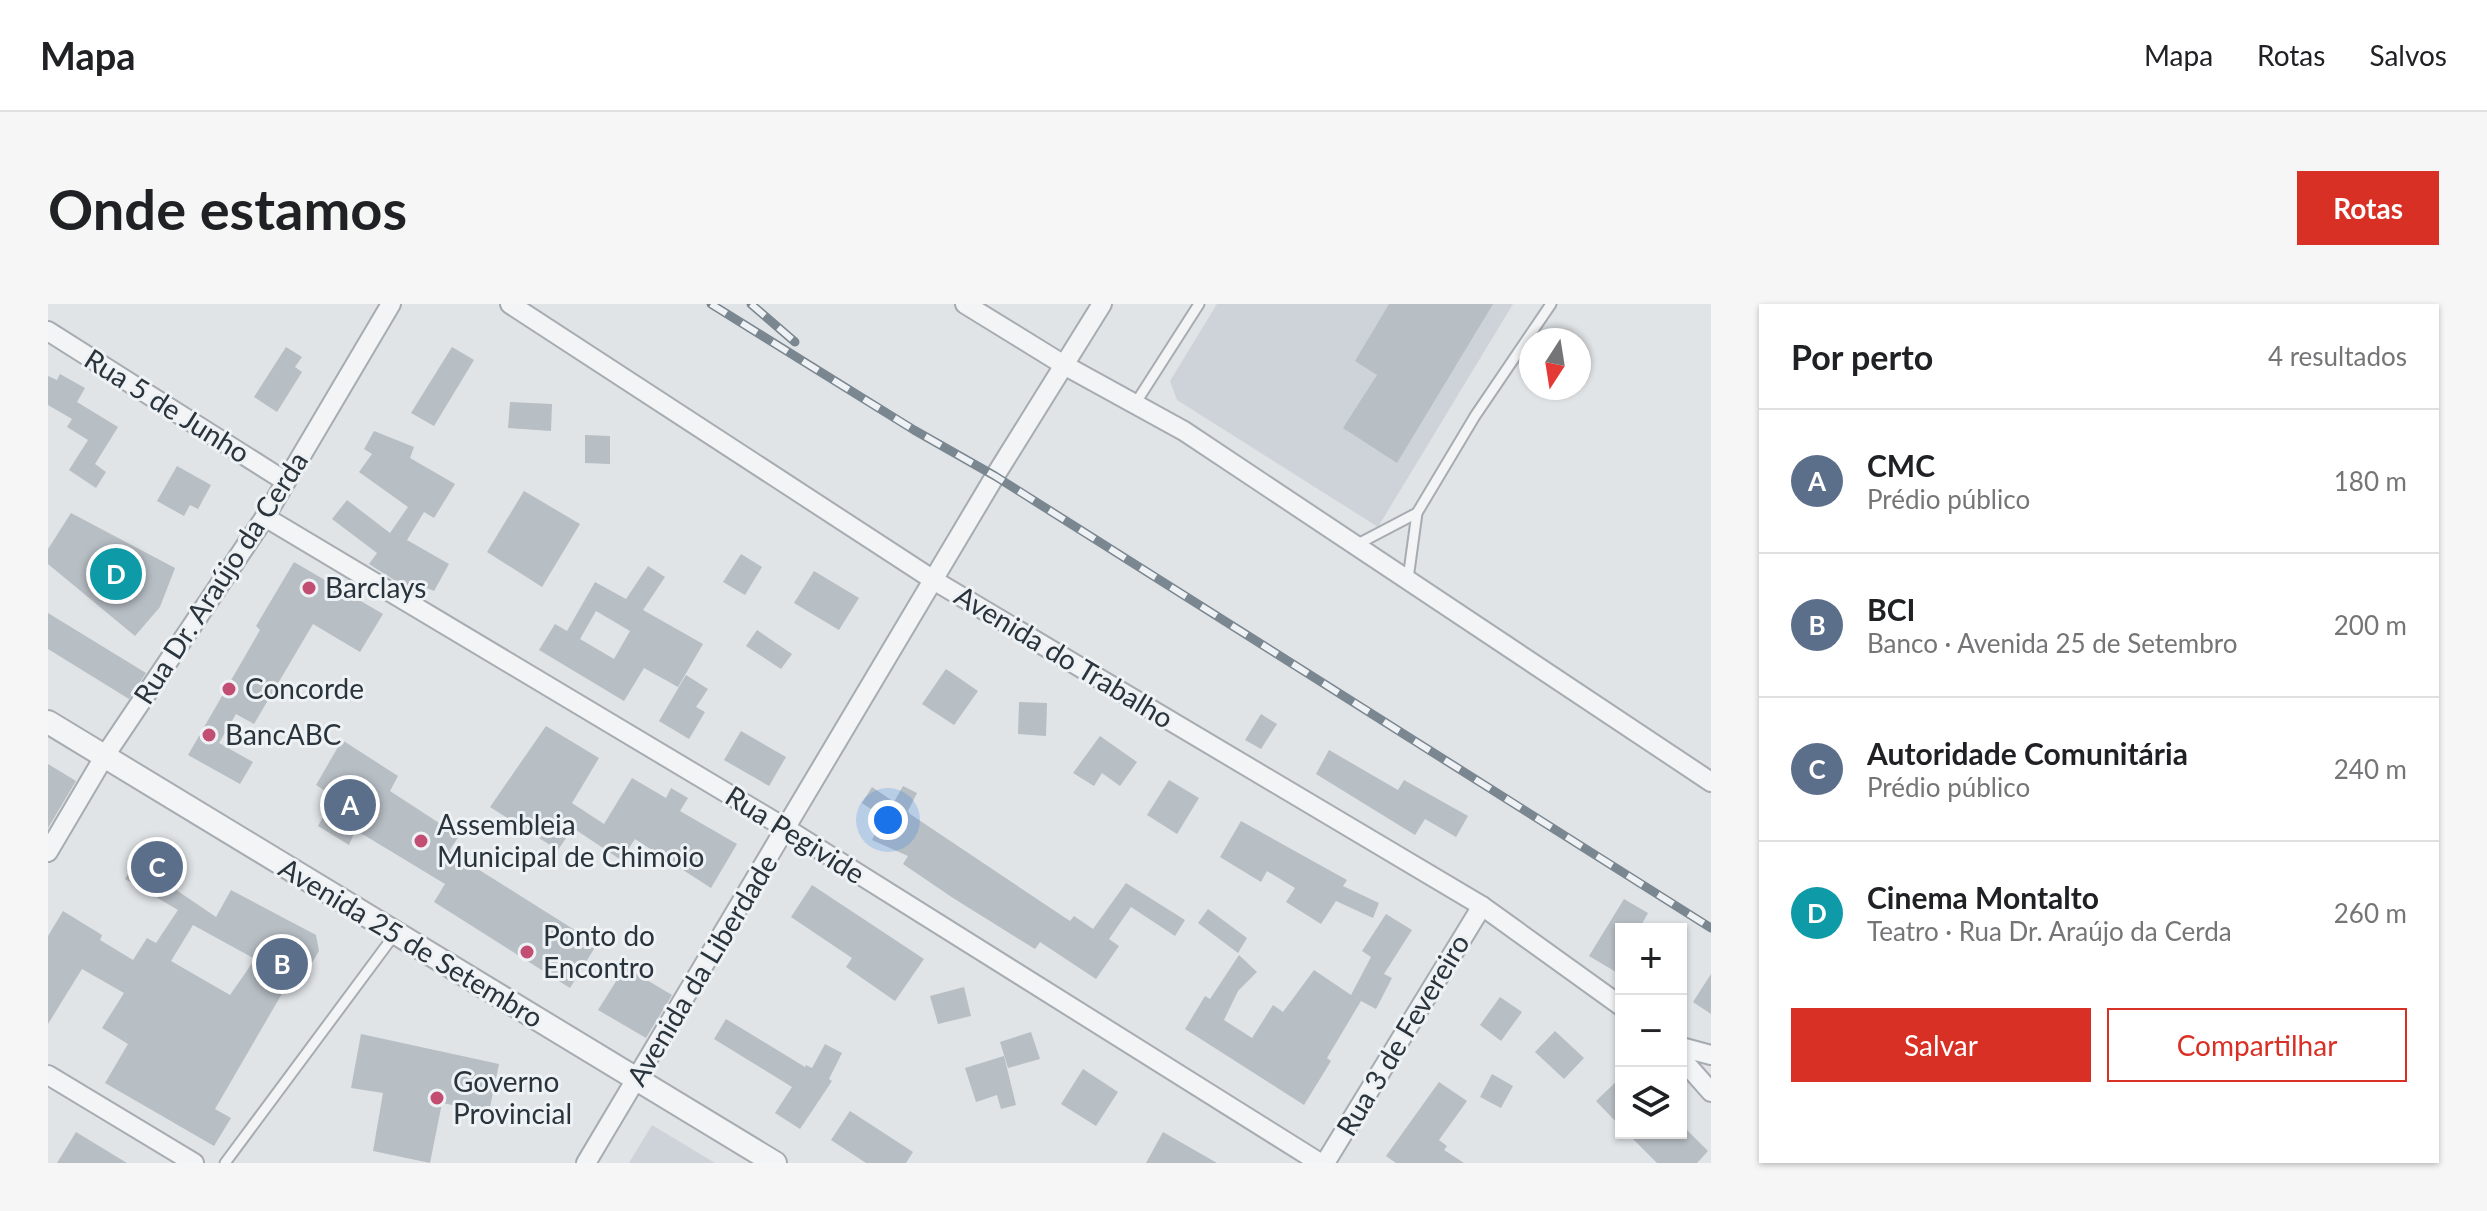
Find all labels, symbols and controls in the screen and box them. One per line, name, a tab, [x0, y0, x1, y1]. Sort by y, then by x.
text: Mapa	[40, 32, 136, 78]
text: Mapa	[2144, 38, 2213, 72]
text: Rotas	[2257, 38, 2325, 72]
text: Salvos	[2369, 38, 2447, 72]
button: Rotas	[2297, 171, 2439, 245]
text: Onde estamos	[48, 175, 407, 242]
north arrow	[1519, 328, 1591, 400]
text: Por perto	[1791, 336, 1933, 377]
text: 4 resultados	[2268, 340, 2407, 372]
street label: Rua 5 de Junho	[79, 341, 256, 469]
street label: Rua Dr. Araújo da Cerda	[126, 445, 314, 710]
text: CMC	[1867, 447, 1935, 483]
text: A	[1808, 465, 1826, 497]
text: 180 m	[2334, 465, 2407, 497]
text: Prédio público	[1867, 483, 2030, 515]
pin: D	[90, 544, 142, 604]
place label: Barclays	[325, 570, 426, 604]
street label: Avenida do Trabalho	[949, 578, 1180, 735]
marker: Barclays	[300, 579, 318, 597]
text: BCI	[1867, 591, 1916, 627]
text: B	[1808, 609, 1826, 641]
text: 200 m	[2334, 609, 2407, 641]
text: Banco · Avenida 25 de Setembro	[1867, 627, 2237, 659]
place label: Concorde	[245, 671, 364, 705]
marker: Concorde	[220, 680, 238, 698]
place label: BancABC	[225, 717, 342, 751]
marker: BancABC	[200, 726, 218, 744]
text: Autoridade Comunitária	[1867, 735, 2188, 771]
text: C	[1808, 753, 1826, 785]
text: 240 m	[2334, 753, 2407, 785]
text: Prédio público	[1867, 771, 2030, 803]
pin: A	[324, 775, 376, 835]
street label: Rua Pegivide	[720, 778, 871, 890]
your location	[868, 800, 908, 840]
place label: Assembleia Municipal de Chimoio	[437, 807, 704, 873]
marker: Assembleia Municipal de Chimoio	[412, 832, 430, 850]
pin: C	[131, 837, 183, 897]
street label: Avenida da Liberdade	[619, 848, 784, 1091]
street label: Avenida 25 de Setembro	[273, 850, 550, 1034]
text: Cinema Montalto	[1867, 879, 2099, 915]
text: D	[1807, 897, 1827, 929]
text: 260 m	[2334, 897, 2407, 929]
text: Teatro · Rua Dr. Araújo da Cerda	[1867, 915, 2232, 947]
place label: Ponto do Encontro	[543, 918, 655, 984]
map controls	[1615, 923, 1687, 1139]
button: +	[1615, 923, 1687, 995]
street label: Rua 3 de Fevereiro	[1329, 927, 1476, 1141]
pin: B	[256, 934, 308, 994]
marker: Ponto do Encontro	[518, 943, 536, 961]
button: −	[1615, 995, 1687, 1067]
button: Salvar	[1791, 1008, 2091, 1082]
button: Compartilhar	[2107, 1008, 2407, 1082]
place label: Governo Provincial	[453, 1064, 572, 1130]
button: layers	[1615, 1067, 1687, 1139]
marker: Governo Provincial	[428, 1089, 446, 1107]

